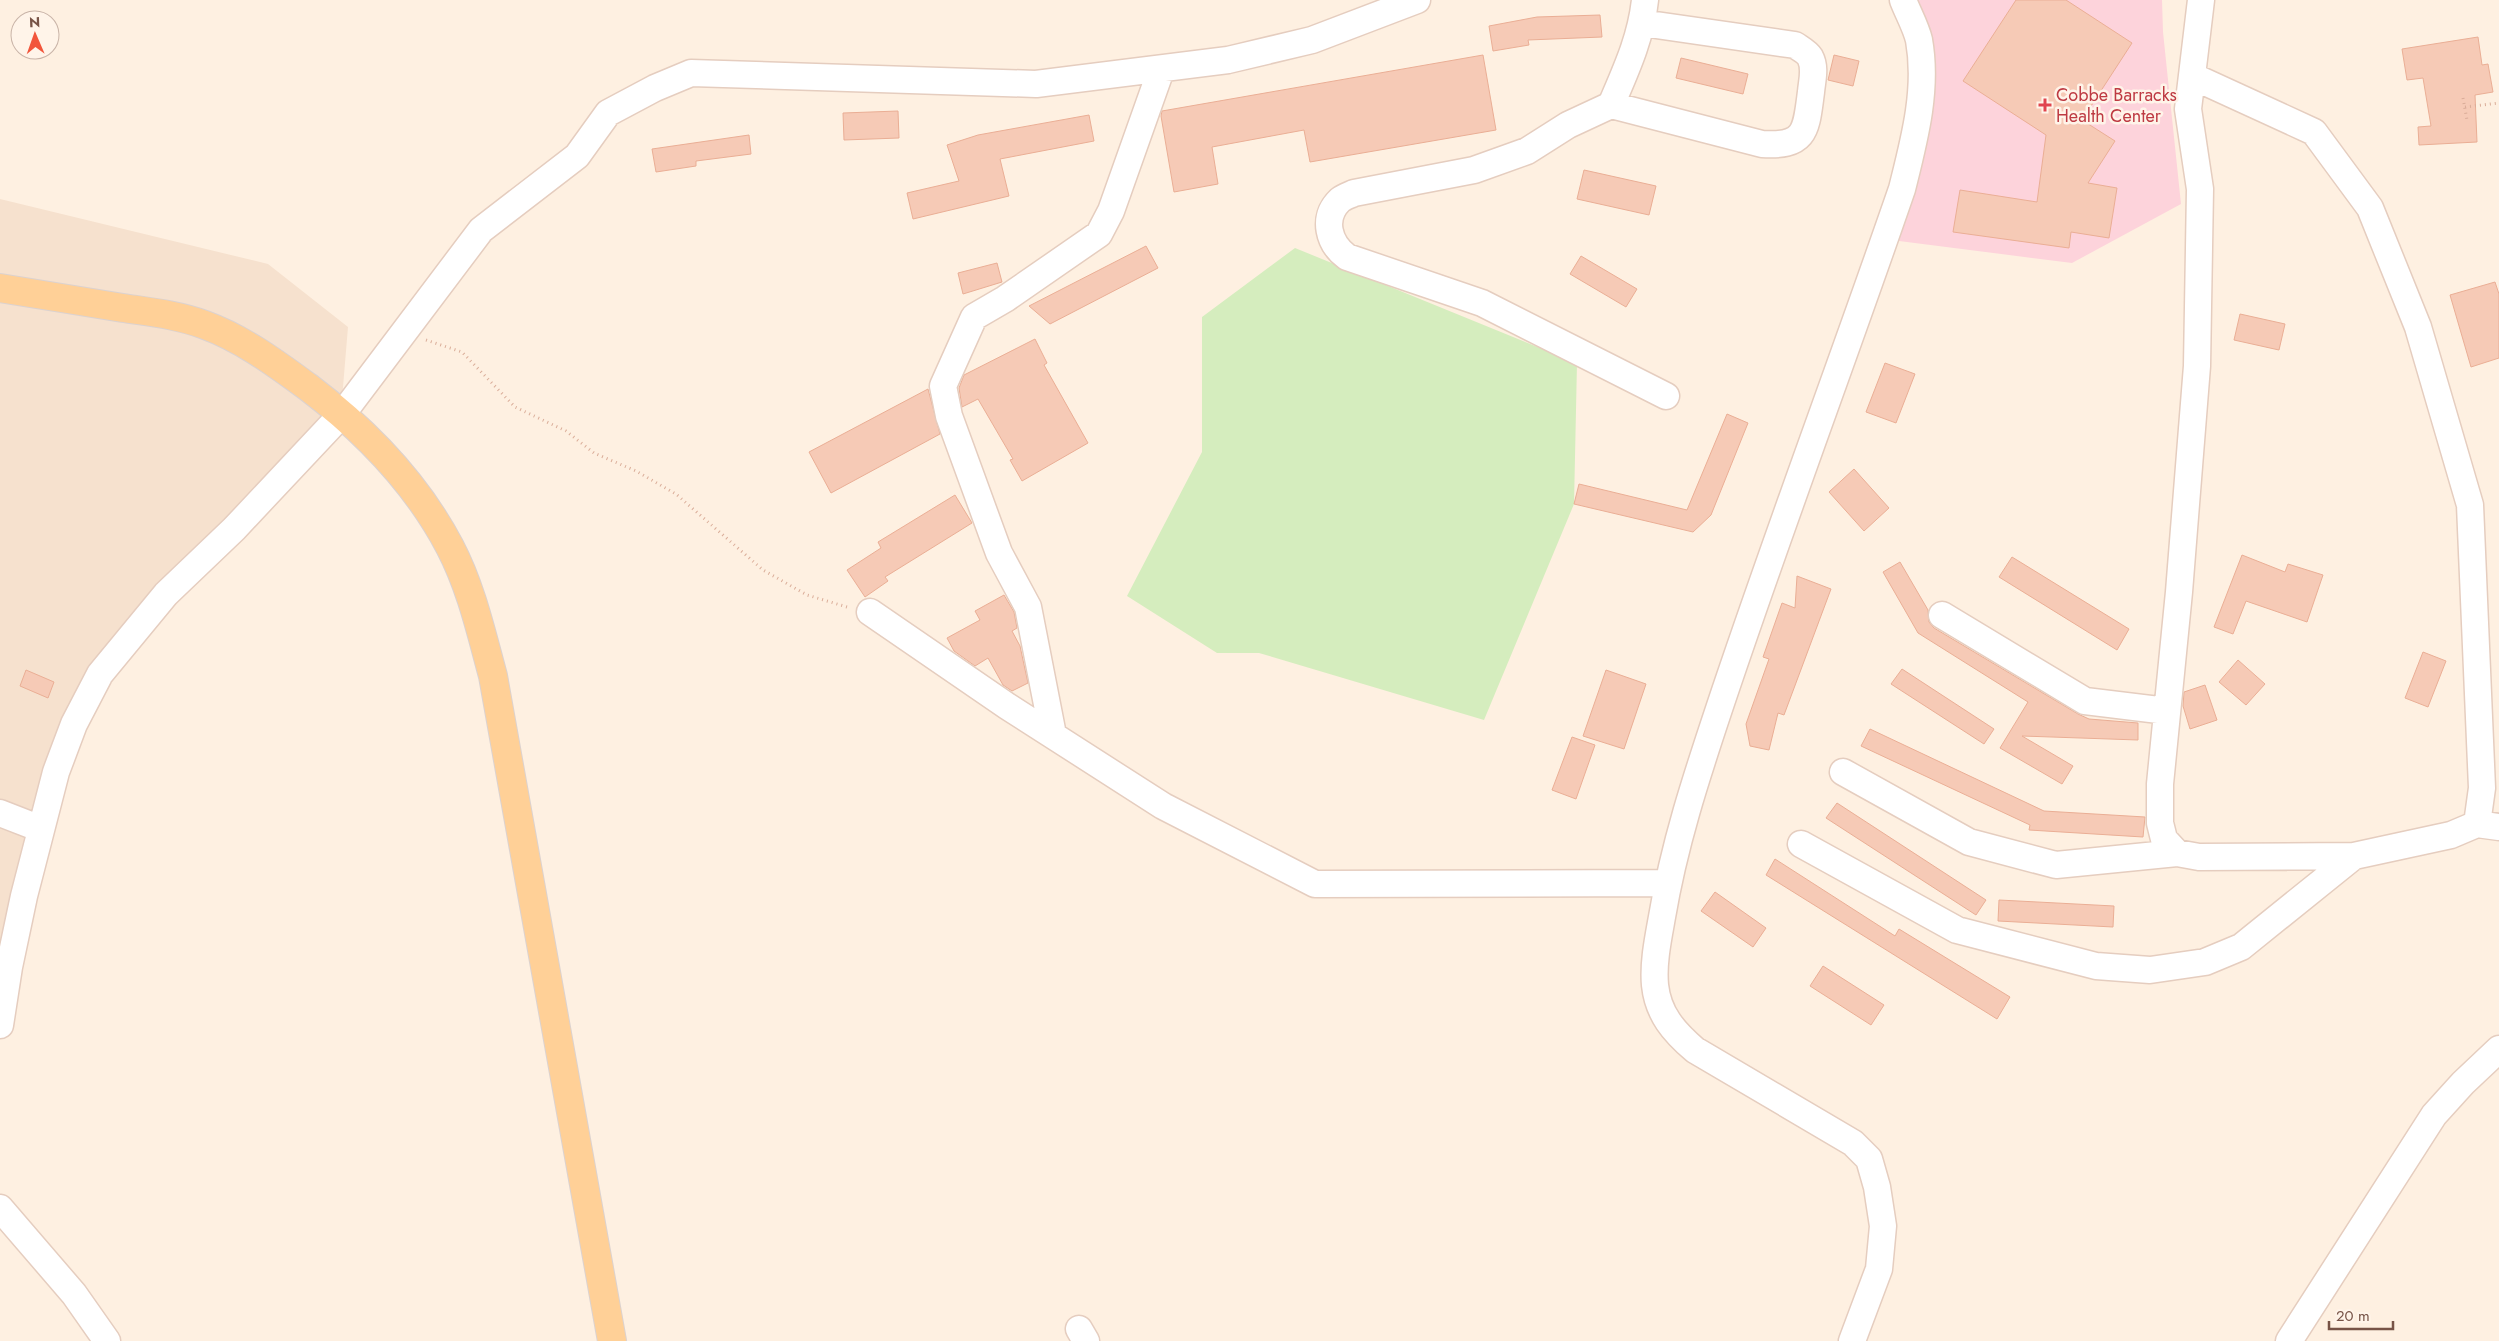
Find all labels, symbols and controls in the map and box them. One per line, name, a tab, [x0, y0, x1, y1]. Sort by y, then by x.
north arrow	[10, 10, 60, 60]
text: N	[29, 12, 40, 32]
place label: Cobbe Barracks Health Center	[2056, 82, 2177, 129]
marker: Cobbe Barracks Health Center	[2038, 98, 2052, 112]
scale bar	[2329, 1298, 2393, 1330]
text: 20 m	[2336, 1305, 2370, 1327]

